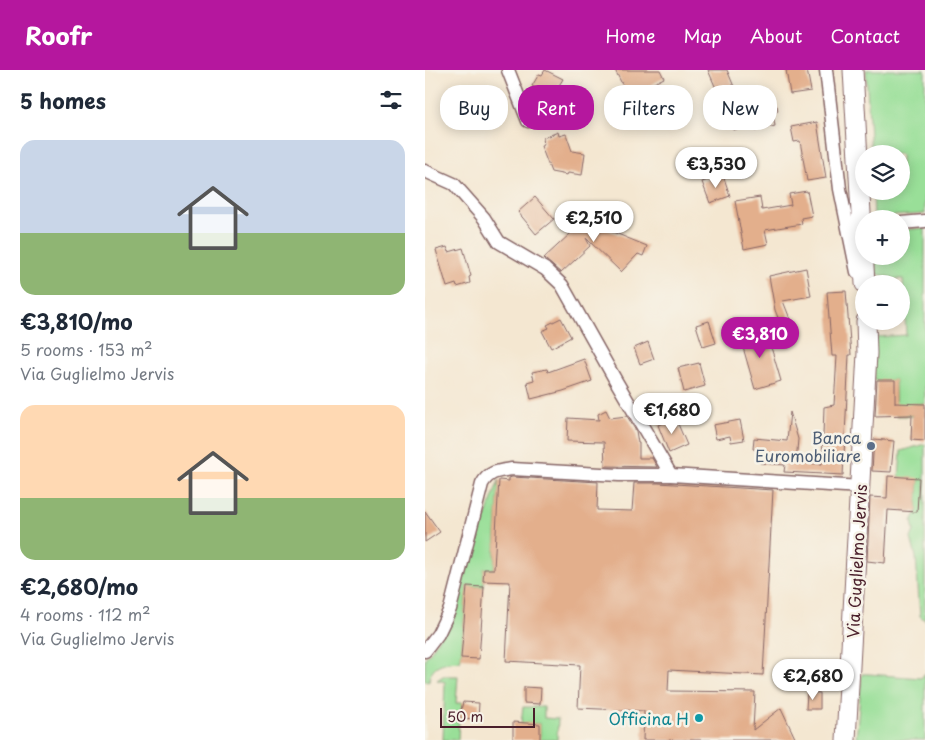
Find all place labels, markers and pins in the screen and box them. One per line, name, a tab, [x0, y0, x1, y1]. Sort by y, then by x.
pin: €3,530	[675, 146, 757, 189]
pin: €2,510	[553, 200, 635, 243]
pin: €3,810	[719, 316, 801, 359]
pin: €1,680	[631, 392, 713, 435]
place label: Banca Euromobiliare	[755, 425, 861, 467]
marker: Banca Euromobiliare	[865, 440, 877, 452]
pin: €2,680	[772, 658, 854, 701]
place label: Officina H	[609, 706, 689, 730]
marker: Officina H	[693, 712, 705, 724]

